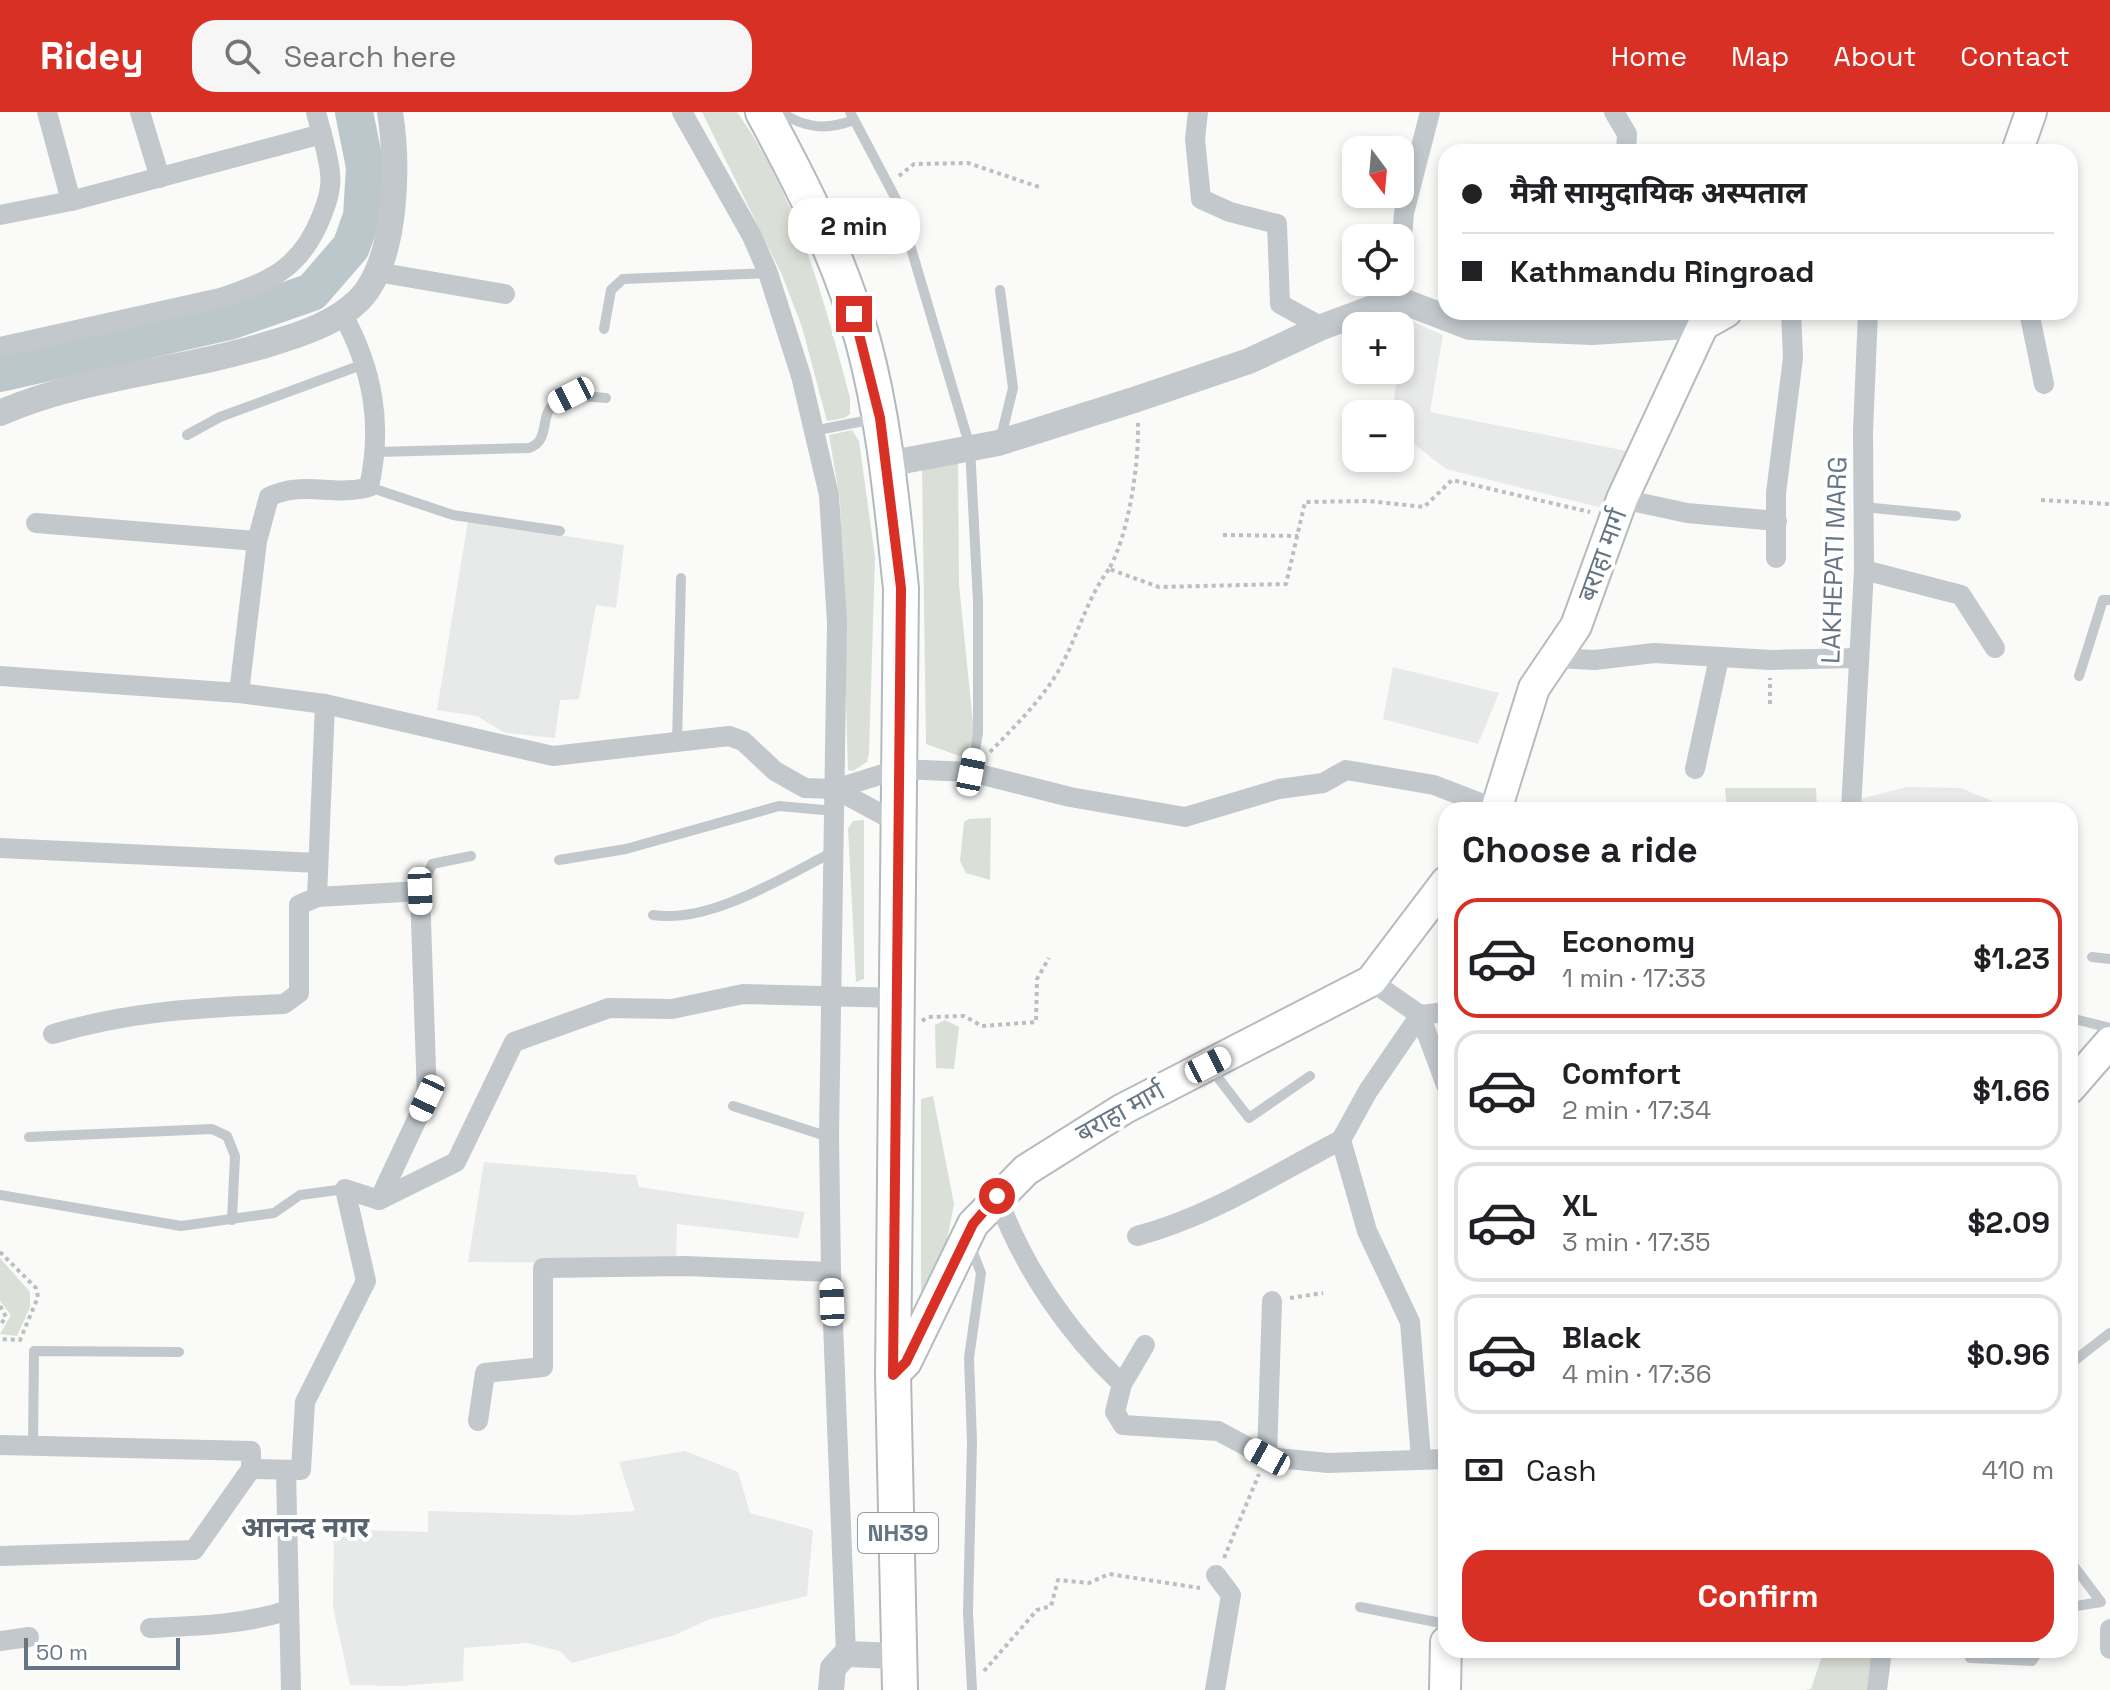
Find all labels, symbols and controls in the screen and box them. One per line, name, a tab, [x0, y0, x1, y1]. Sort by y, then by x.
search box	[192, 20, 752, 92]
text: Ridey	[40, 32, 144, 80]
icon: search	[220, 34, 264, 78]
text: Search here	[284, 37, 457, 76]
text: Home	[1611, 38, 1687, 74]
text: Map	[1731, 38, 1789, 74]
text: About	[1833, 38, 1916, 74]
text: Contact	[1960, 38, 2070, 74]
north arrow	[1342, 136, 1414, 208]
map controls	[1342, 136, 1414, 472]
text: मैत्री सामुदायिक अस्पताल	[1510, 173, 1807, 212]
callout: 2 min	[788, 198, 920, 254]
text: 2 min	[820, 209, 888, 243]
button: locate	[1342, 224, 1414, 296]
text: Kathmandu Ringroad	[1510, 252, 1814, 291]
route end	[836, 296, 872, 332]
button: +	[1342, 312, 1414, 384]
car	[544, 373, 598, 417]
button: −	[1342, 400, 1414, 472]
street label: LAKHEPATI MARG	[1813, 456, 1855, 664]
street label: बराहा मार्ग	[1570, 503, 1635, 606]
car	[955, 746, 987, 798]
text: Choose a ride	[1462, 827, 1698, 873]
car	[407, 867, 433, 915]
icon: car	[1466, 922, 1538, 994]
text: Economy	[1562, 922, 1695, 961]
text: $1.23	[1973, 939, 2050, 978]
text: 1 min · 17:33	[1562, 961, 1706, 995]
car	[1181, 1043, 1235, 1087]
icon: car	[1466, 1054, 1538, 1126]
text: Comfort	[1562, 1054, 1681, 1093]
car	[406, 1071, 448, 1125]
text: $1.66	[1973, 1071, 2050, 1110]
street label: बराहा मार्ग	[1070, 1073, 1171, 1150]
text: 2 min · 17:34	[1562, 1093, 1711, 1127]
route start	[979, 1178, 1015, 1214]
icon: car	[1466, 1186, 1538, 1258]
text: XL	[1562, 1186, 1598, 1225]
text: $2.09	[1967, 1203, 2050, 1242]
text: 3 min · 17:35	[1562, 1225, 1711, 1259]
car	[819, 1278, 845, 1326]
icon: car	[1466, 1318, 1538, 1390]
text: Black	[1562, 1318, 1641, 1357]
text: $0.96	[1967, 1335, 2050, 1374]
text: 4 min · 17:36	[1562, 1357, 1712, 1391]
car	[1240, 1435, 1294, 1479]
icon: cash	[1462, 1448, 1506, 1492]
text: Cash	[1526, 1451, 1597, 1490]
text: 410 m	[1982, 1453, 2054, 1487]
district label: आनन्द नगर	[241, 1509, 370, 1545]
road number: NH39	[858, 1513, 938, 1553]
button: Confirm	[1462, 1550, 2054, 1642]
scale bar	[24, 1634, 180, 1670]
text: 50 m	[36, 1638, 88, 1666]

